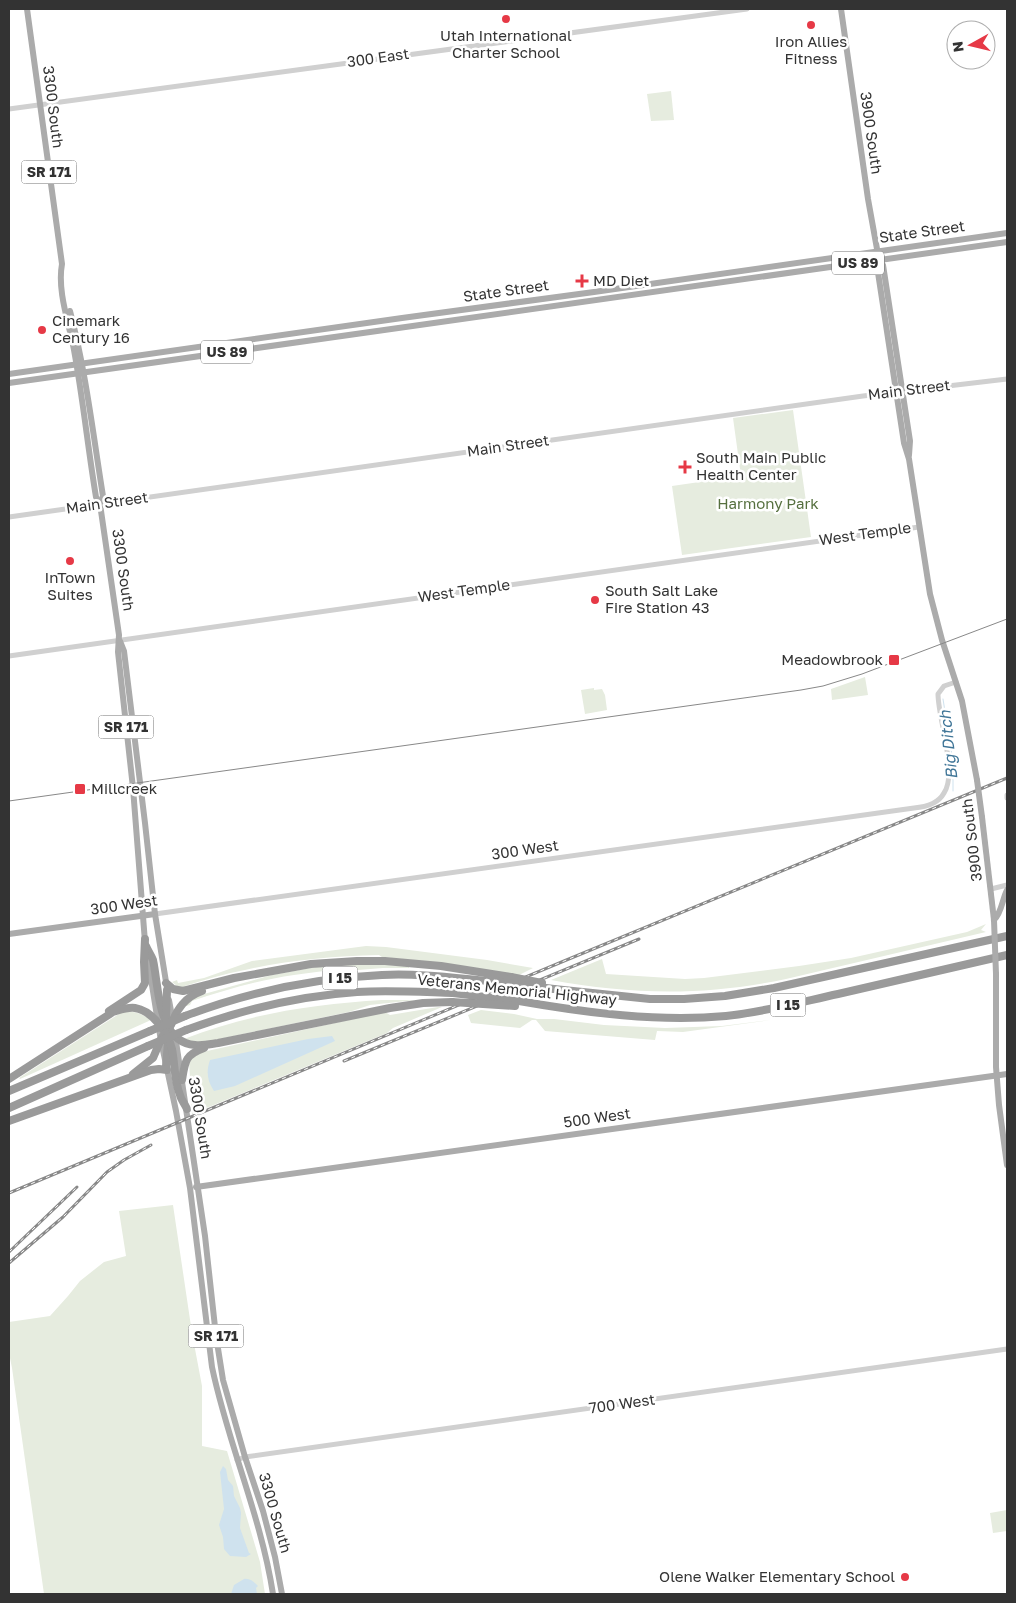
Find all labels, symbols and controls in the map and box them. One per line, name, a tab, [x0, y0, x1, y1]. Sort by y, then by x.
marker: Utah International Charter School	[500, 13, 512, 25]
marker: Iron Allies Fitness	[805, 19, 817, 31]
north arrow	[946, 20, 996, 70]
place label: Utah International Charter School	[440, 26, 572, 61]
place label: Iron Allies Fitness	[775, 32, 847, 67]
text: N	[948, 40, 967, 53]
street label: 300 East	[346, 44, 410, 70]
street label: 3300 South	[40, 65, 68, 149]
street label: 3900 South	[857, 90, 887, 175]
road number: SR 171	[22, 160, 76, 183]
street label: State Street	[878, 216, 966, 246]
road number: US 89	[832, 252, 884, 274]
place label: MD Diet	[593, 271, 649, 289]
marker: MD Diet	[575, 274, 589, 288]
street label: State Street	[462, 275, 550, 305]
place label: Cinemark Century 16	[52, 311, 130, 346]
marker: Cinemark Century 16	[36, 324, 48, 336]
road number: US 89	[201, 341, 253, 364]
street label: Main Street	[867, 375, 951, 403]
street label: Main Street	[466, 430, 550, 460]
place label: South Main Public Health Center	[696, 448, 826, 483]
marker: South Main Public Health Center	[678, 460, 692, 474]
street label: Main Street	[65, 487, 149, 517]
park label: Harmony Park	[717, 494, 819, 512]
street label: West Temple	[818, 518, 912, 548]
street label: 3300 South	[109, 528, 139, 612]
marker: InTown Suites	[64, 555, 76, 567]
place label: InTown Suites	[45, 568, 95, 603]
street label: West Temple	[417, 575, 511, 605]
place label: South Salt Lake Fire Station 43	[605, 581, 718, 616]
marker: South Salt Lake Fire Station 43	[589, 594, 601, 606]
place label: Meadowbrook	[781, 650, 884, 668]
marker: Meadowbrook	[887, 653, 901, 667]
water label: Big Ditch	[934, 708, 962, 781]
road number: SR 171	[98, 716, 154, 739]
place label: Millcreek	[91, 779, 158, 797]
marker: Millcreek	[73, 782, 87, 796]
street label: 3900 South	[957, 798, 985, 882]
street label: 300 West	[490, 835, 560, 863]
street label: 300 West	[89, 890, 159, 918]
road number: I 15	[322, 966, 358, 990]
street label: Veterans Memorial Highway	[416, 970, 618, 1009]
road number: I 15	[770, 994, 806, 1016]
street label: 3300 South	[186, 1076, 216, 1160]
street label: 500 West	[562, 1103, 632, 1131]
road number: SR 171	[188, 1324, 244, 1348]
street label: 700 West	[588, 1389, 656, 1417]
street label: 3300 South	[256, 1470, 296, 1555]
place label: Olene Walker Elementary School	[659, 1567, 895, 1585]
marker: Olene Walker Elementary School	[899, 1571, 911, 1583]

